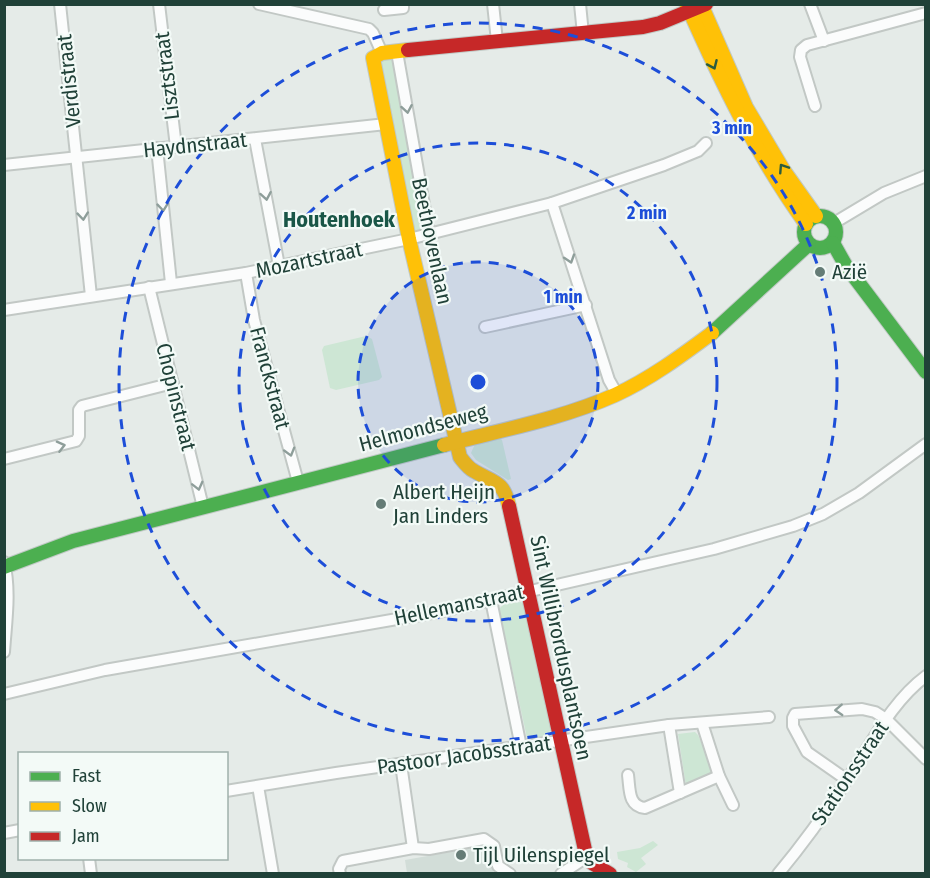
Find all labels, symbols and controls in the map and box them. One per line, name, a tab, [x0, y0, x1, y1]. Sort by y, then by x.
street label: Lisztstraat	[149, 30, 185, 122]
street label: Verdistraat	[51, 33, 87, 129]
one-way arrow	[706, 59, 718, 70]
one-way arrow	[400, 104, 413, 114]
text: 3 min	[711, 117, 752, 139]
street label: Haydnstraat	[142, 127, 248, 163]
one-way arrow	[779, 164, 790, 175]
street label: Beethovenlaan	[406, 175, 458, 307]
one-way arrow	[259, 191, 272, 201]
one-way arrow	[156, 202, 169, 211]
text: 2 min	[626, 202, 667, 224]
district label: Houtenhoek	[283, 206, 396, 233]
one-way arrow	[76, 211, 89, 220]
street label: Mozartstraat	[253, 236, 365, 284]
one-way arrow	[563, 253, 576, 264]
place label: Azië	[832, 259, 867, 285]
marker: Azië	[813, 265, 827, 279]
text: 1 min	[543, 286, 583, 308]
street label: Franckstraat	[244, 324, 296, 432]
street label: Chopinstraat	[150, 341, 202, 454]
centre of rings	[468, 372, 488, 392]
street label: Helmondseweg	[356, 398, 490, 458]
one-way arrow	[56, 440, 66, 453]
one-way arrow	[283, 446, 295, 457]
place label: Albert Heijn Jan Linders	[393, 479, 495, 529]
one-way arrow	[190, 481, 203, 491]
marker: Albert Heijn Jan Linders	[374, 497, 388, 511]
street label: Sint Willibrordusplantsoen	[524, 533, 598, 763]
street label: Hellemanstraat	[392, 579, 526, 631]
one-way arrow	[834, 704, 843, 717]
street label: Stationsstraat	[806, 716, 894, 830]
street label: Pastoor Jacobsstraat	[375, 730, 553, 780]
legend	[18, 752, 228, 860]
text: Fast	[72, 765, 101, 787]
text: Slow	[72, 795, 107, 817]
text: Jam	[72, 825, 100, 847]
place label: Tijl Uilenspiegel	[473, 842, 610, 868]
marker: Tijl Uilenspiegel	[454, 848, 468, 862]

